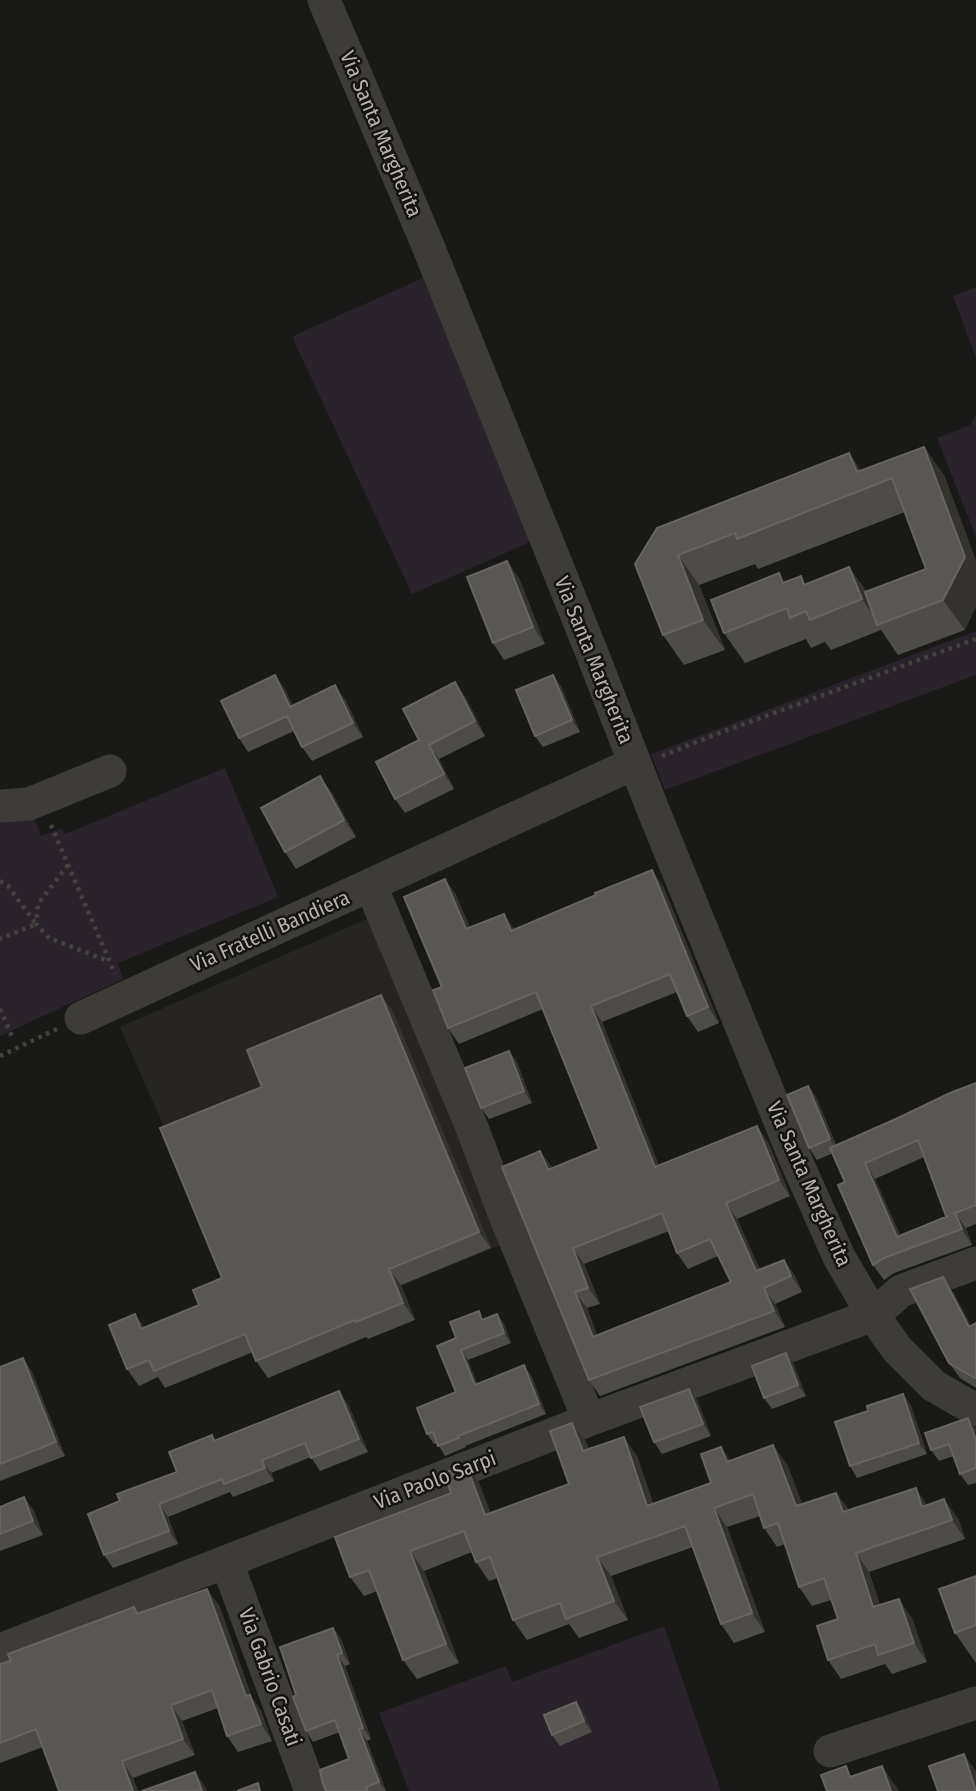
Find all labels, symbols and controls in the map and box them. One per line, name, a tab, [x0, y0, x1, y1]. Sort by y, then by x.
street label: Via Santa Margherita	[334, 47, 428, 221]
street label: Via Santa Margherita	[549, 573, 639, 747]
street label: Via Fratelli Bandiera	[186, 884, 354, 978]
street label: Via Santa Margherita	[761, 1097, 857, 1271]
street label: Via Paolo Sarpi	[370, 1445, 500, 1515]
street label: Via Gabrio Casati	[233, 1604, 307, 1750]

